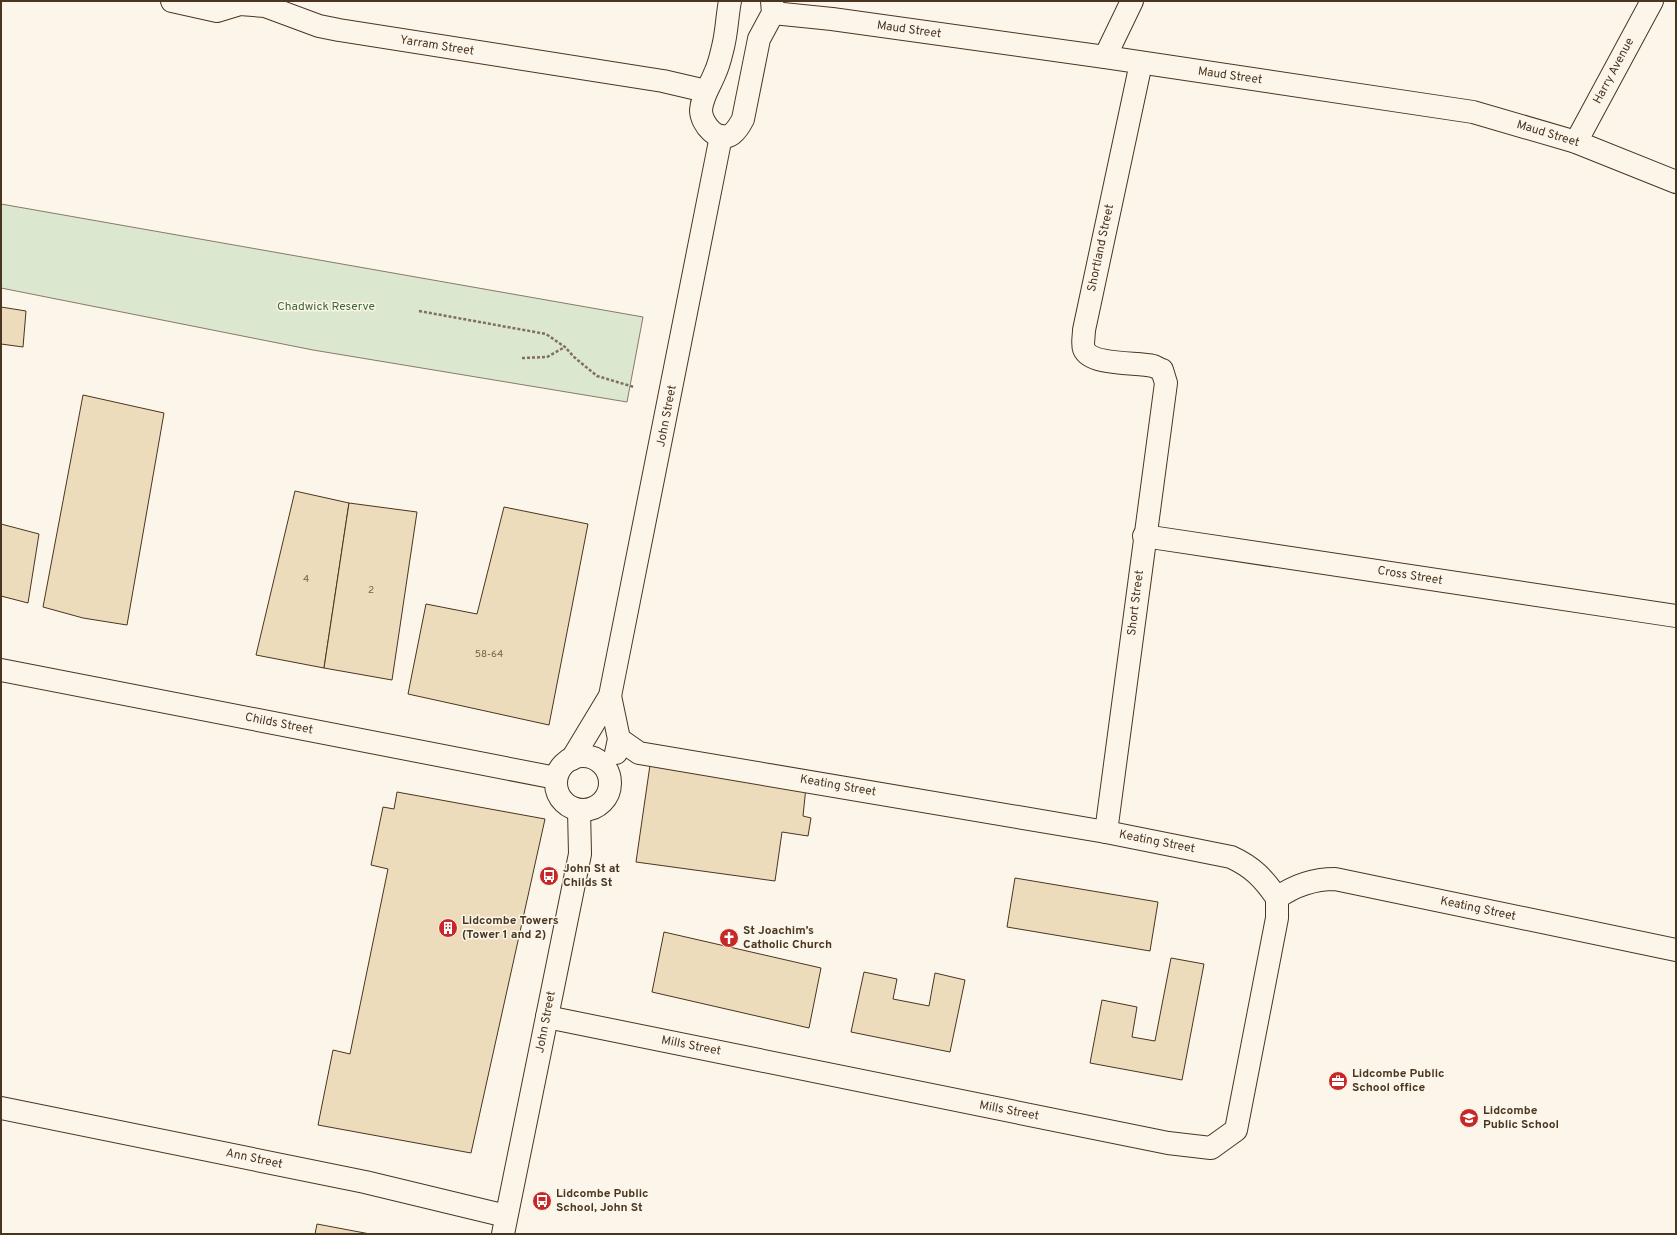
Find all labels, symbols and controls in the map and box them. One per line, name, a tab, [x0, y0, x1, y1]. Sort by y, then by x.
street label: Maud Street	[876, 18, 942, 42]
street label: Yarram Street	[399, 32, 475, 60]
street label: Harry Avenue	[1590, 35, 1638, 107]
street label: Maud Street	[1197, 64, 1263, 88]
street label: Maud Street	[1515, 117, 1581, 151]
street label: Shortland Street	[1084, 203, 1118, 293]
park label: Chadwick Reserve	[277, 299, 375, 315]
street label: John Street	[653, 384, 681, 448]
street label: Cross Street	[1376, 563, 1444, 589]
street label: Short Street	[1124, 569, 1148, 637]
house number: 4	[303, 573, 309, 586]
house number: 2	[368, 584, 374, 597]
house number: 58-64	[475, 648, 503, 661]
street label: Childs Street	[244, 710, 314, 738]
street label: Keating Street	[799, 771, 877, 801]
street label: Keating Street	[1118, 827, 1196, 857]
place label: John St at Childs St	[563, 861, 620, 891]
bus stop icon: John St at Childs St	[538, 865, 560, 887]
street label: Keating Street	[1439, 893, 1517, 925]
place label: Lidcombe Towers (Tower 1 and 2)	[462, 913, 559, 943]
building icon: Lidcombe Towers (Tower 1 and 2)	[437, 917, 459, 939]
place label: St Joachim’s Catholic Church	[743, 923, 832, 953]
church icon: St Joachim’s Catholic Church	[718, 927, 740, 949]
street label: John Street	[532, 990, 560, 1054]
street label: Mills Street	[660, 1032, 722, 1060]
place label: Lidcombe Public School office	[1352, 1066, 1445, 1096]
office icon: Lidcombe Public School office	[1327, 1070, 1349, 1092]
street label: Mills Street	[978, 1097, 1040, 1125]
place label: Lidcombe Public School	[1483, 1103, 1559, 1133]
school or university icon: Lidcombe Public School	[1458, 1107, 1480, 1129]
street label: Ann Street	[224, 1145, 284, 1173]
place label: Lidcombe Public School, John St	[556, 1186, 649, 1216]
bus stop icon: Lidcombe Public School, John St	[531, 1190, 553, 1212]

